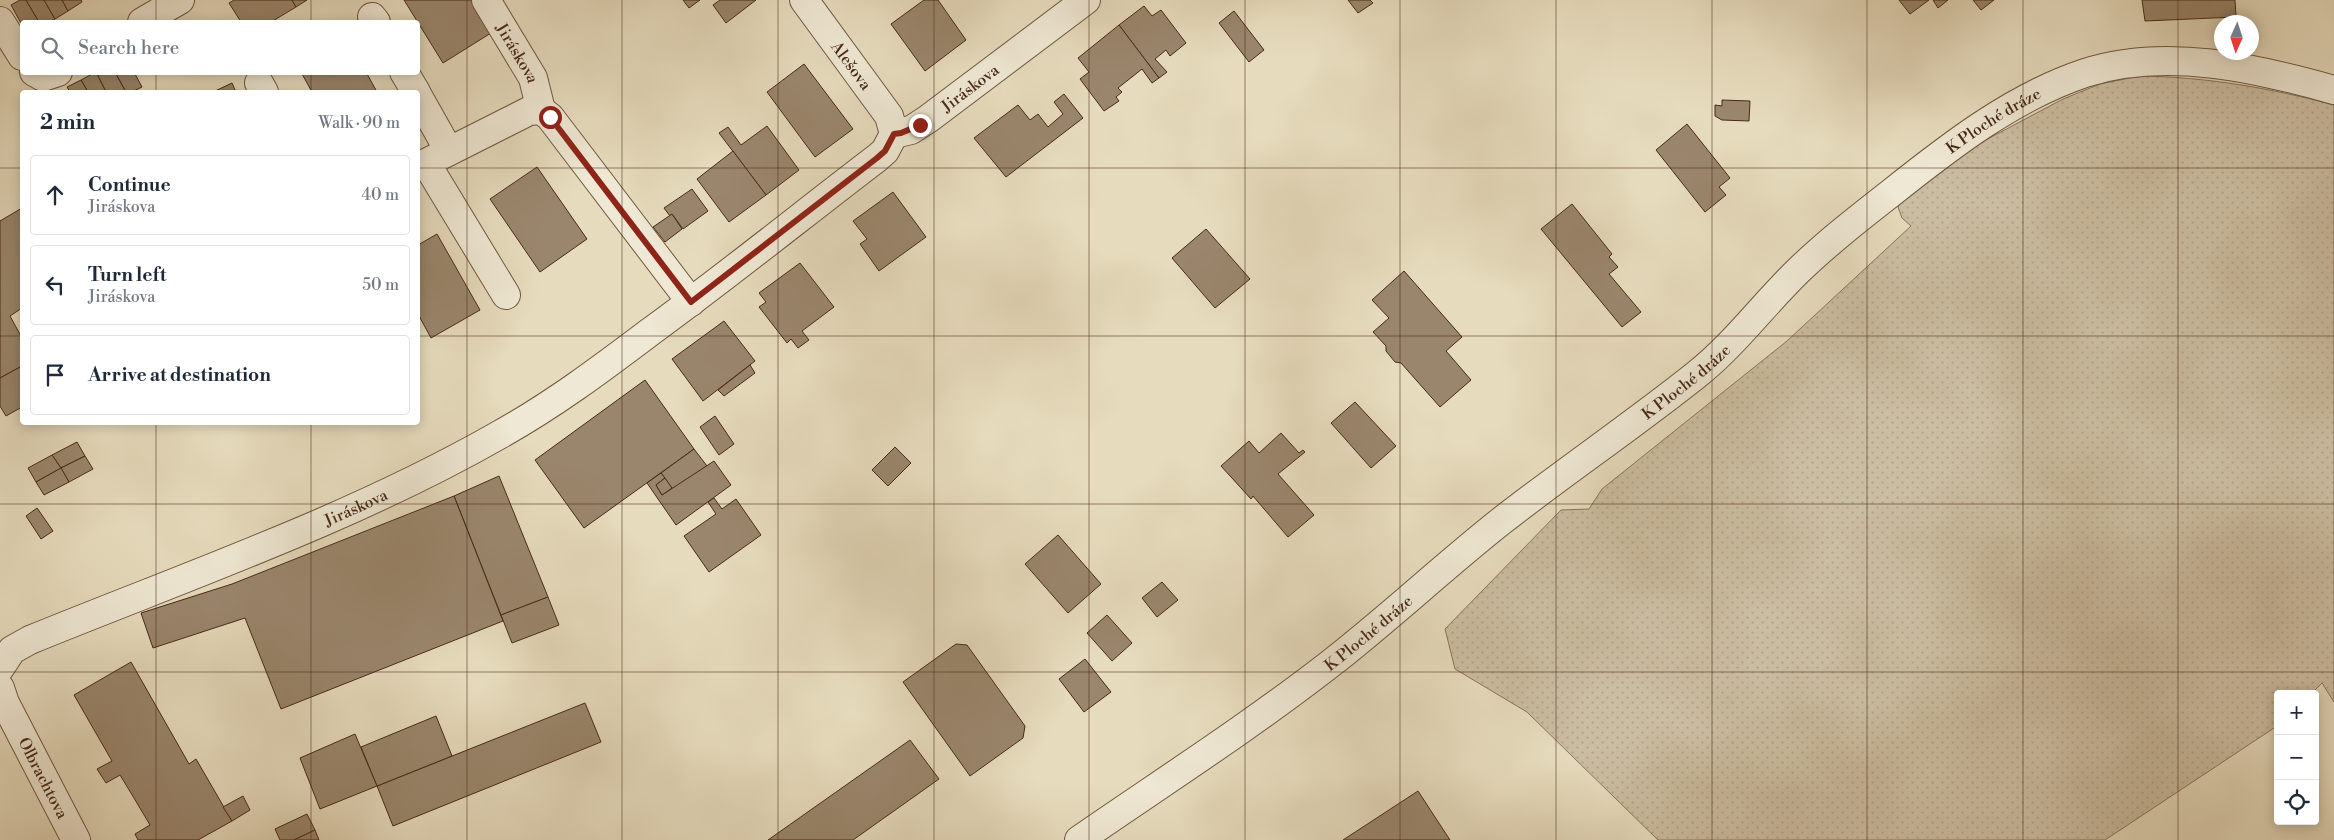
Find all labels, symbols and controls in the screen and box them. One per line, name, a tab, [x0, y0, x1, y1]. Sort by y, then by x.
north arrow	[2214, 15, 2259, 60]
street label: Jiráskova	[491, 19, 543, 86]
search box	[20, 20, 420, 75]
icon: search	[38, 34, 66, 62]
text: Search here	[78, 36, 179, 60]
street label: Alešova	[826, 37, 876, 95]
street label: Jiráskova	[937, 60, 1004, 117]
street label: K Ploché dráze	[1942, 84, 2044, 158]
route start	[539, 106, 562, 129]
text: 2 min	[40, 110, 95, 136]
text: Walk · 90 m	[318, 113, 400, 133]
route end	[909, 114, 932, 137]
text: Continue	[88, 173, 171, 197]
icon: ahead	[41, 181, 69, 209]
text: 40 m	[362, 185, 399, 205]
text: Jiráskova	[88, 197, 155, 217]
text: Turn left	[88, 263, 167, 287]
icon: left	[41, 271, 69, 299]
text: 50 m	[362, 275, 399, 295]
text: Jiráskova	[88, 287, 155, 307]
street label: K Ploché dráze	[1638, 340, 1735, 424]
icon: arrive	[41, 361, 69, 389]
text: Arrive at destination	[88, 363, 271, 387]
street label: Jiráskova	[320, 485, 392, 531]
street label: K Ploché dráze	[1321, 591, 1417, 676]
map controls	[2274, 690, 2319, 825]
button: +	[2274, 690, 2319, 735]
street label: Olbrachtova	[13, 734, 73, 823]
button: −	[2274, 735, 2319, 780]
button: locate	[2274, 780, 2319, 825]

